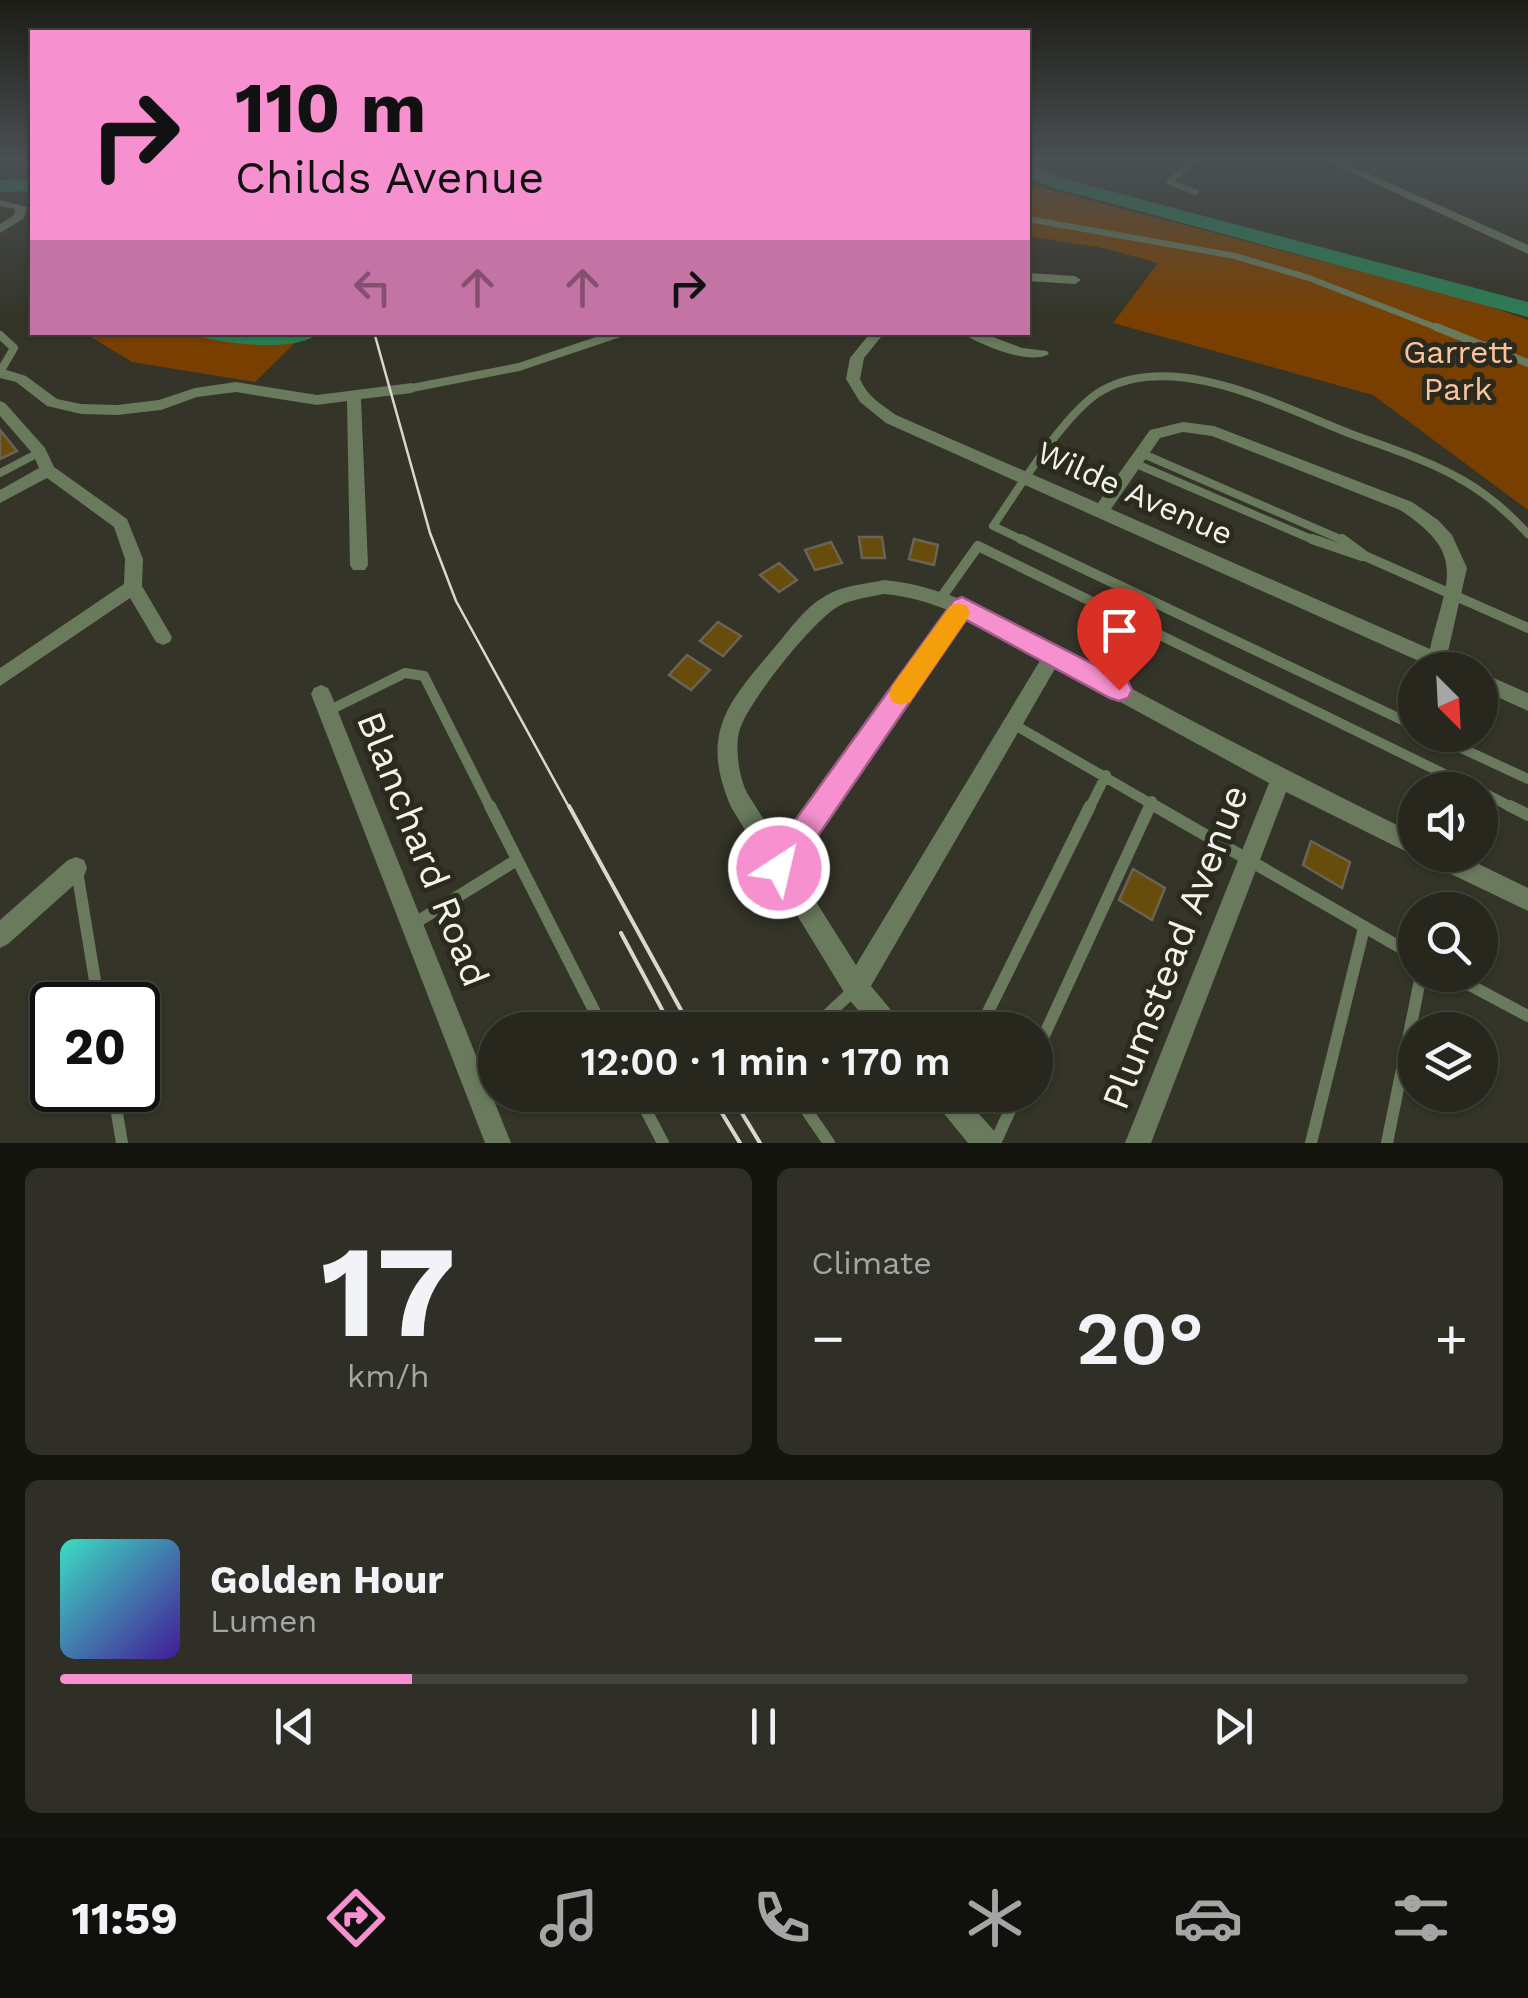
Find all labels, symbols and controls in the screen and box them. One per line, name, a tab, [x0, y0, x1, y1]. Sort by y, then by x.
text: 110 m	[235, 67, 426, 149]
icon: right	[70, 70, 200, 200]
text: Childs Avenue	[235, 151, 544, 204]
icon: left	[345, 260, 400, 315]
icon: ahead	[450, 260, 505, 315]
icon: ahead	[555, 260, 610, 315]
icon: right	[660, 260, 715, 315]
park label: Garrett Park	[1403, 333, 1513, 408]
street label: Wilde Avenue	[1031, 433, 1239, 553]
pin	[1077, 588, 1162, 691]
icon: arrive	[1092, 603, 1147, 658]
north arrow	[1398, 652, 1498, 752]
map controls	[1398, 652, 1498, 1112]
street label: Blanchard Road	[348, 705, 498, 993]
button: sound	[1398, 772, 1498, 872]
street label: Plumstead Avenue	[1093, 779, 1257, 1115]
position arrow	[727, 816, 831, 920]
button: search	[1398, 892, 1498, 992]
speed limit sign: 20	[30, 982, 160, 1112]
button: layers	[1398, 1012, 1498, 1112]
text: 12:00 · 1 min · 170 m	[581, 1040, 950, 1084]
text: 17	[321, 1215, 456, 1368]
text: Climate	[812, 1244, 932, 1282]
text: 20°	[1076, 1294, 1204, 1382]
text: −	[812, 1306, 845, 1370]
text: +	[1435, 1306, 1468, 1370]
text: km/h	[347, 1357, 429, 1395]
text: Golden Hour	[210, 1558, 444, 1602]
text: Lumen	[210, 1602, 317, 1640]
icon: previous	[267, 1699, 322, 1754]
icon: pause	[736, 1699, 791, 1754]
icon: next	[1206, 1699, 1261, 1754]
icon: directions	[321, 1883, 391, 1953]
icon: music	[534, 1883, 604, 1953]
icon: phone	[747, 1883, 817, 1953]
icon: climate	[960, 1883, 1030, 1953]
icon: car	[1173, 1883, 1243, 1953]
icon: filters	[1386, 1883, 1456, 1953]
text: 11:59	[72, 1892, 178, 1945]

